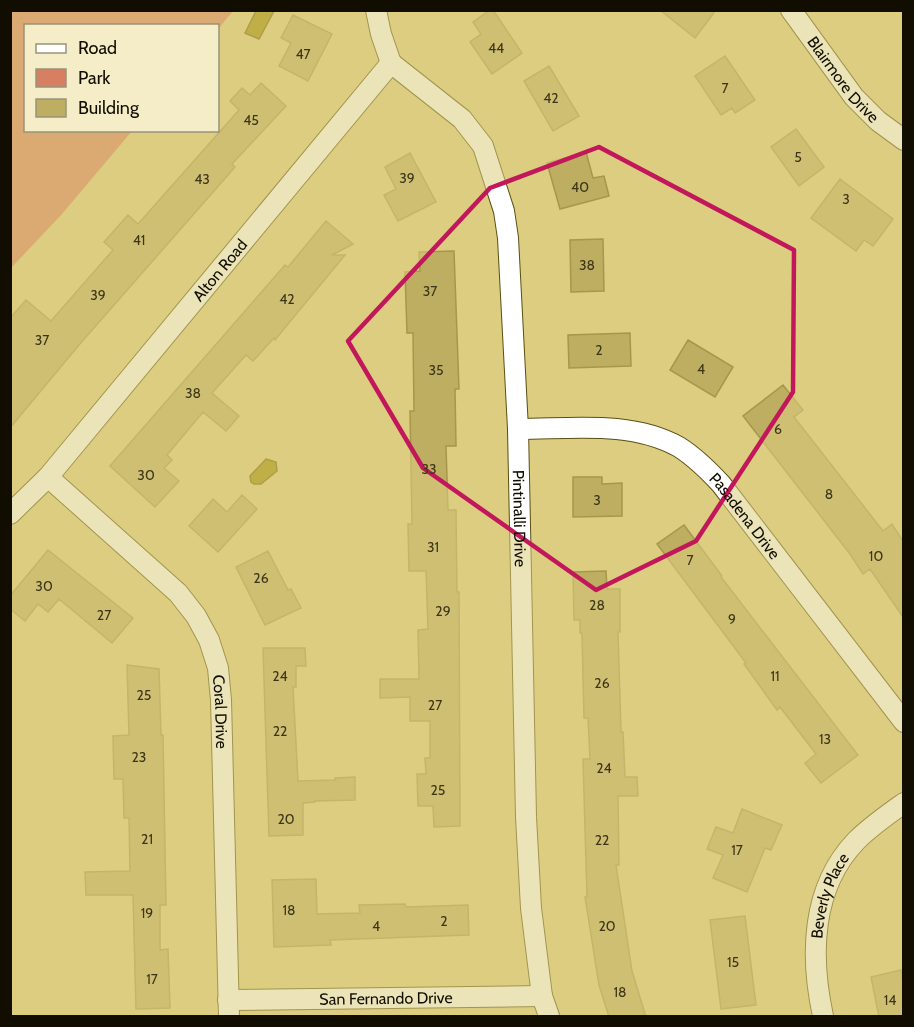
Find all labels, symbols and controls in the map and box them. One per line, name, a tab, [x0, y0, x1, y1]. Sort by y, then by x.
legend	[24, 24, 219, 132]
street label: Blairmore Drive	[803, 33, 883, 127]
text: Road	[78, 37, 117, 59]
house number: 44	[488, 39, 504, 57]
house number: 47	[295, 45, 311, 63]
text: Park	[78, 67, 111, 89]
house number: 7	[721, 79, 729, 97]
house number: 42	[543, 89, 559, 107]
text: Building	[78, 97, 140, 119]
house number: 45	[243, 111, 259, 129]
house number: 5	[794, 148, 802, 166]
house number: 39	[399, 169, 415, 187]
house number: 43	[194, 170, 210, 188]
house number: 40	[571, 178, 589, 196]
house number: 3	[842, 190, 850, 208]
house number: 41	[133, 231, 145, 249]
street label: Alton Road	[189, 235, 251, 305]
house number: 38	[579, 256, 595, 274]
house number: 37	[423, 282, 437, 300]
house number: 39	[90, 286, 106, 304]
house number: 42	[279, 290, 295, 308]
house number: 37	[35, 331, 49, 349]
house number: 2	[595, 341, 603, 359]
house number: 4	[697, 360, 705, 378]
house number: 35	[428, 361, 444, 379]
house number: 38	[185, 384, 201, 402]
house number: 6	[774, 420, 782, 438]
house number: 33	[421, 460, 437, 478]
house number: 30	[137, 466, 155, 484]
street label: Pasadena Drive	[705, 469, 784, 563]
street label: Pintinalli Drive	[509, 470, 530, 567]
house number: 8	[825, 485, 833, 503]
house number: 3	[593, 491, 601, 509]
house number: 31	[427, 538, 439, 556]
house number: 10	[869, 547, 883, 565]
house number: 7	[686, 551, 694, 569]
house number: 26	[253, 569, 269, 587]
house number: 30	[35, 577, 53, 595]
house number: 28	[589, 596, 605, 614]
house number: 29	[435, 602, 451, 620]
house number: 27	[97, 606, 111, 624]
house number: 9	[728, 610, 736, 628]
house number: 24	[272, 667, 288, 685]
house number: 11	[770, 667, 780, 685]
street label: Coral Drive	[209, 674, 231, 749]
house number: 26	[594, 674, 610, 692]
house number: 25	[137, 686, 151, 704]
house number: 27	[428, 696, 442, 714]
house number: 22	[273, 722, 287, 740]
house number: 13	[819, 730, 831, 748]
house number: 23	[132, 748, 146, 766]
house number: 24	[596, 759, 612, 777]
house number: 25	[431, 781, 445, 799]
house number: 20	[277, 810, 295, 828]
house number: 21	[141, 830, 153, 848]
house number: 22	[595, 831, 609, 849]
house number: 17	[731, 841, 743, 859]
street label: Beverly Place	[807, 849, 853, 939]
house number: 18	[282, 901, 296, 919]
house number: 19	[141, 904, 153, 922]
house number: 2	[440, 912, 448, 930]
house number: 4	[372, 917, 380, 935]
house number: 20	[598, 917, 616, 935]
house number: 15	[727, 953, 739, 971]
house number: 17	[146, 970, 158, 988]
house number: 18	[613, 983, 627, 1001]
street label: San Fernando Drive	[319, 988, 453, 1009]
house number: 14	[884, 991, 896, 1009]

